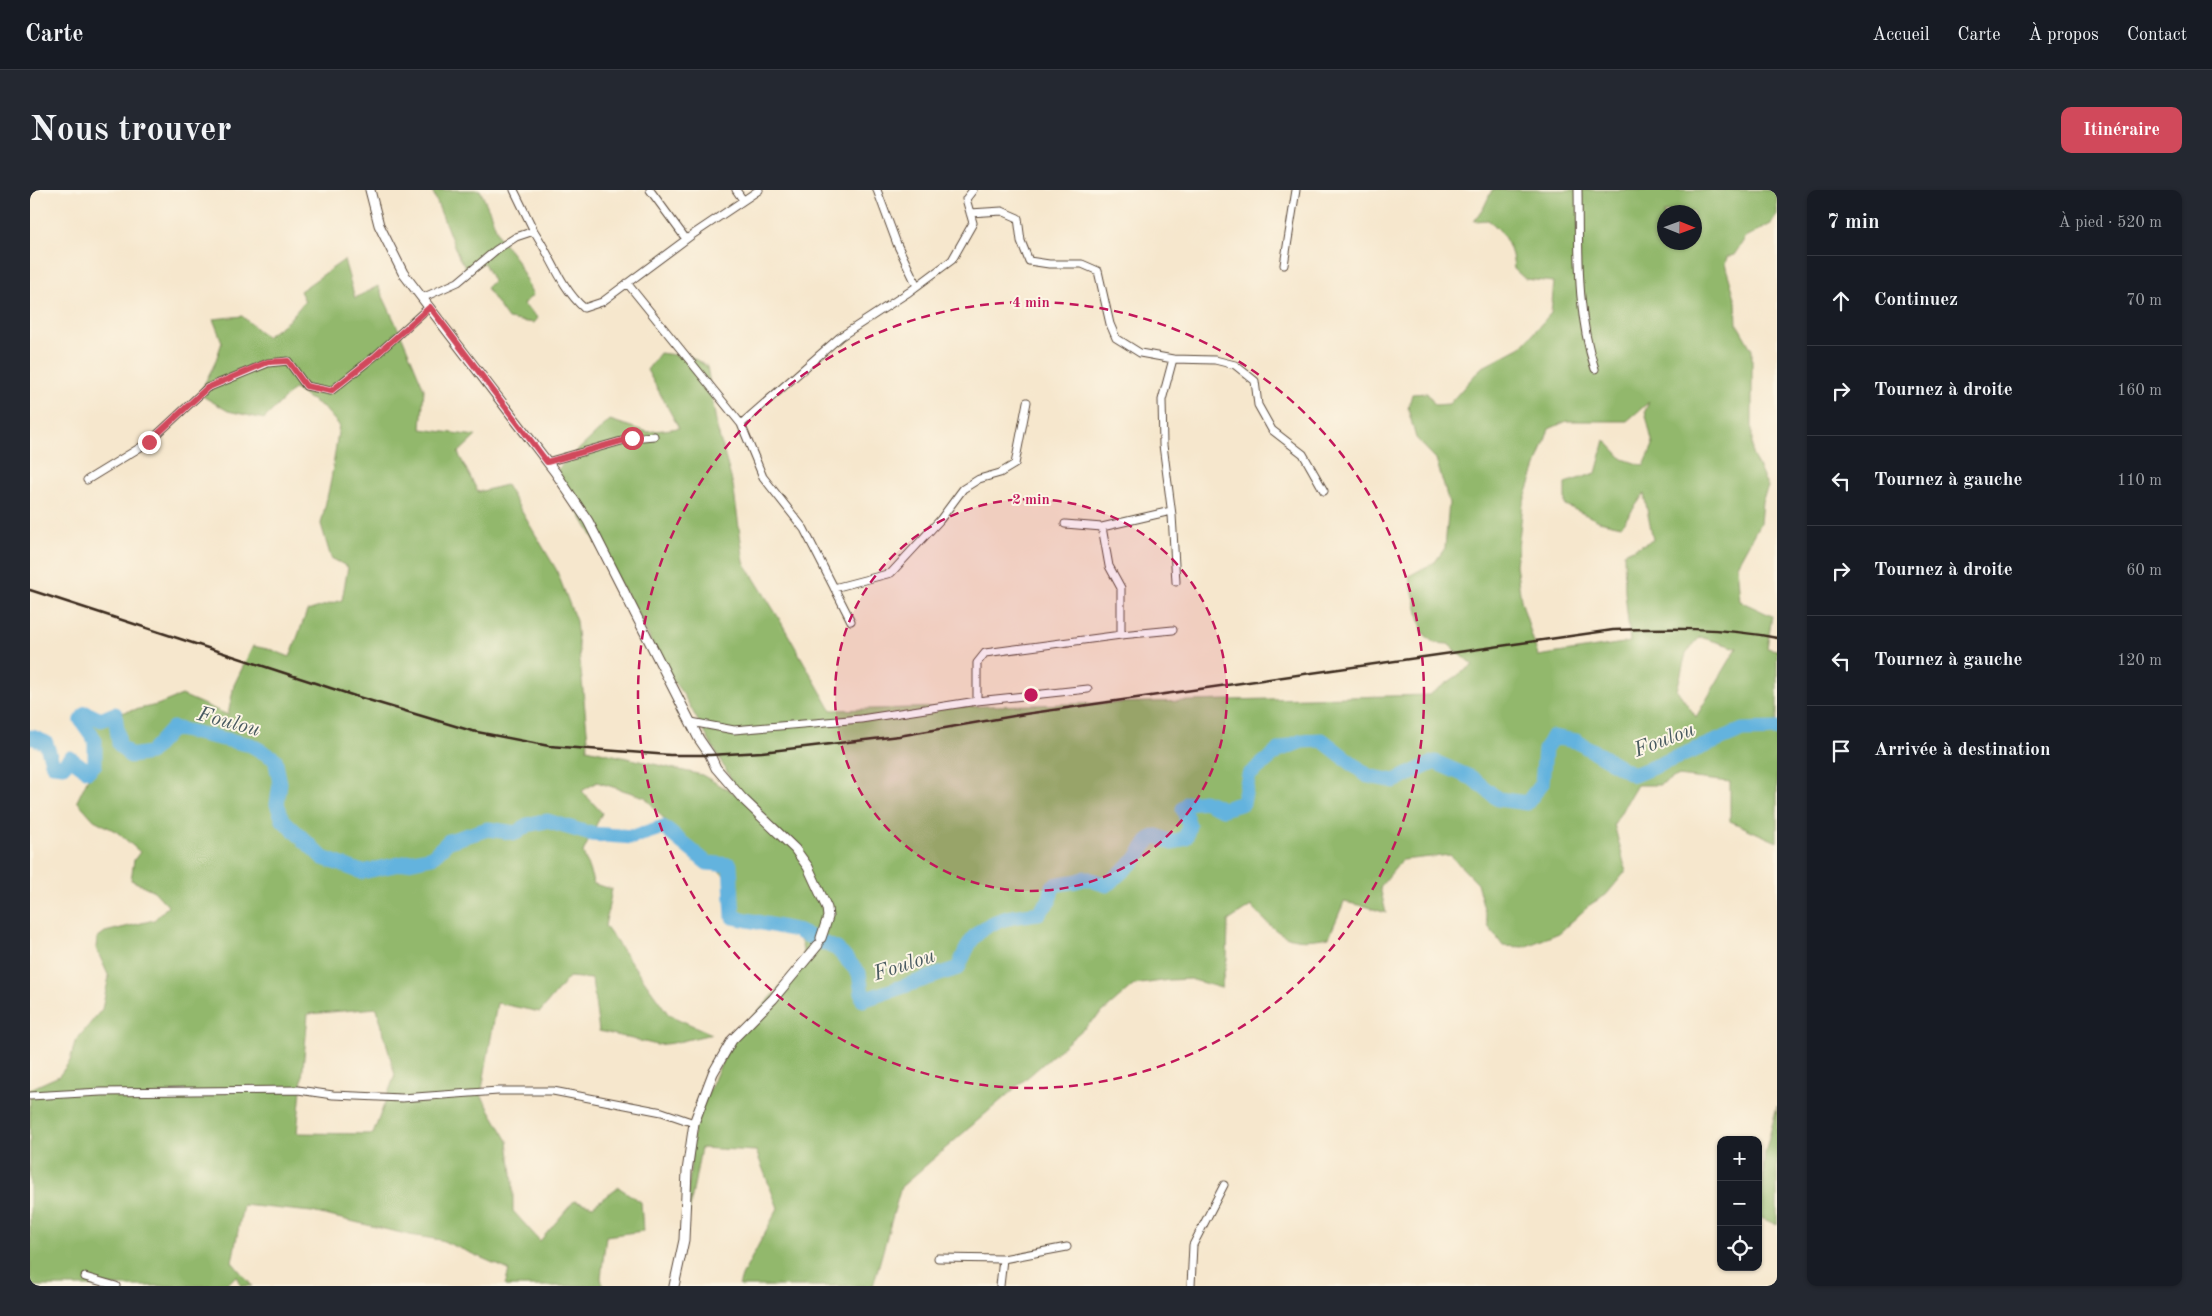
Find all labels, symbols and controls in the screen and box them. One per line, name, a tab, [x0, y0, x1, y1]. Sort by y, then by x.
text: Carte	[25, 23, 84, 47]
text: Accueil	[1872, 26, 1930, 44]
text: Carte	[1958, 26, 2000, 44]
text: À propos	[2028, 26, 2099, 44]
text: Contact	[2127, 26, 2187, 44]
button: Itinéraire	[2061, 107, 2182, 153]
text: Nous trouver	[30, 113, 232, 148]
north arrow	[1657, 205, 1702, 250]
text: 7 min	[1827, 212, 1880, 233]
text: À pied · 520 m	[2059, 215, 2162, 231]
icon: ahead	[1827, 287, 1855, 315]
text: Continuez	[1874, 291, 1958, 310]
text: 70 m	[2126, 293, 2162, 309]
text: 4 min	[1012, 296, 1050, 311]
icon: right	[1827, 377, 1855, 405]
text: Tournez à droite	[1874, 381, 2013, 400]
text: 160 m	[2117, 383, 2162, 399]
route start	[621, 427, 644, 450]
route end	[138, 431, 161, 454]
icon: left	[1827, 467, 1855, 495]
text: Tournez à gauche	[1874, 471, 2022, 490]
text: 110 m	[2117, 473, 2162, 489]
text: 2 min	[1012, 493, 1050, 508]
icon: right	[1827, 557, 1855, 585]
text: Tournez à droite	[1874, 561, 2013, 580]
text: 60 m	[2126, 563, 2162, 579]
icon: left	[1827, 647, 1855, 675]
text: Tournez à gauche	[1874, 651, 2022, 670]
text: 120 m	[2117, 653, 2162, 669]
centre of rings	[1022, 686, 1040, 704]
water label: Foulou	[194, 704, 262, 741]
water label: Foulou	[1630, 719, 1698, 762]
icon: arrive	[1827, 737, 1855, 765]
text: Arrivée à destination	[1874, 741, 2050, 760]
water label: Foulou	[870, 946, 938, 986]
map controls	[1717, 1136, 1762, 1271]
button: +	[1717, 1136, 1762, 1181]
button: −	[1717, 1181, 1762, 1226]
button: locate	[1717, 1226, 1762, 1271]

